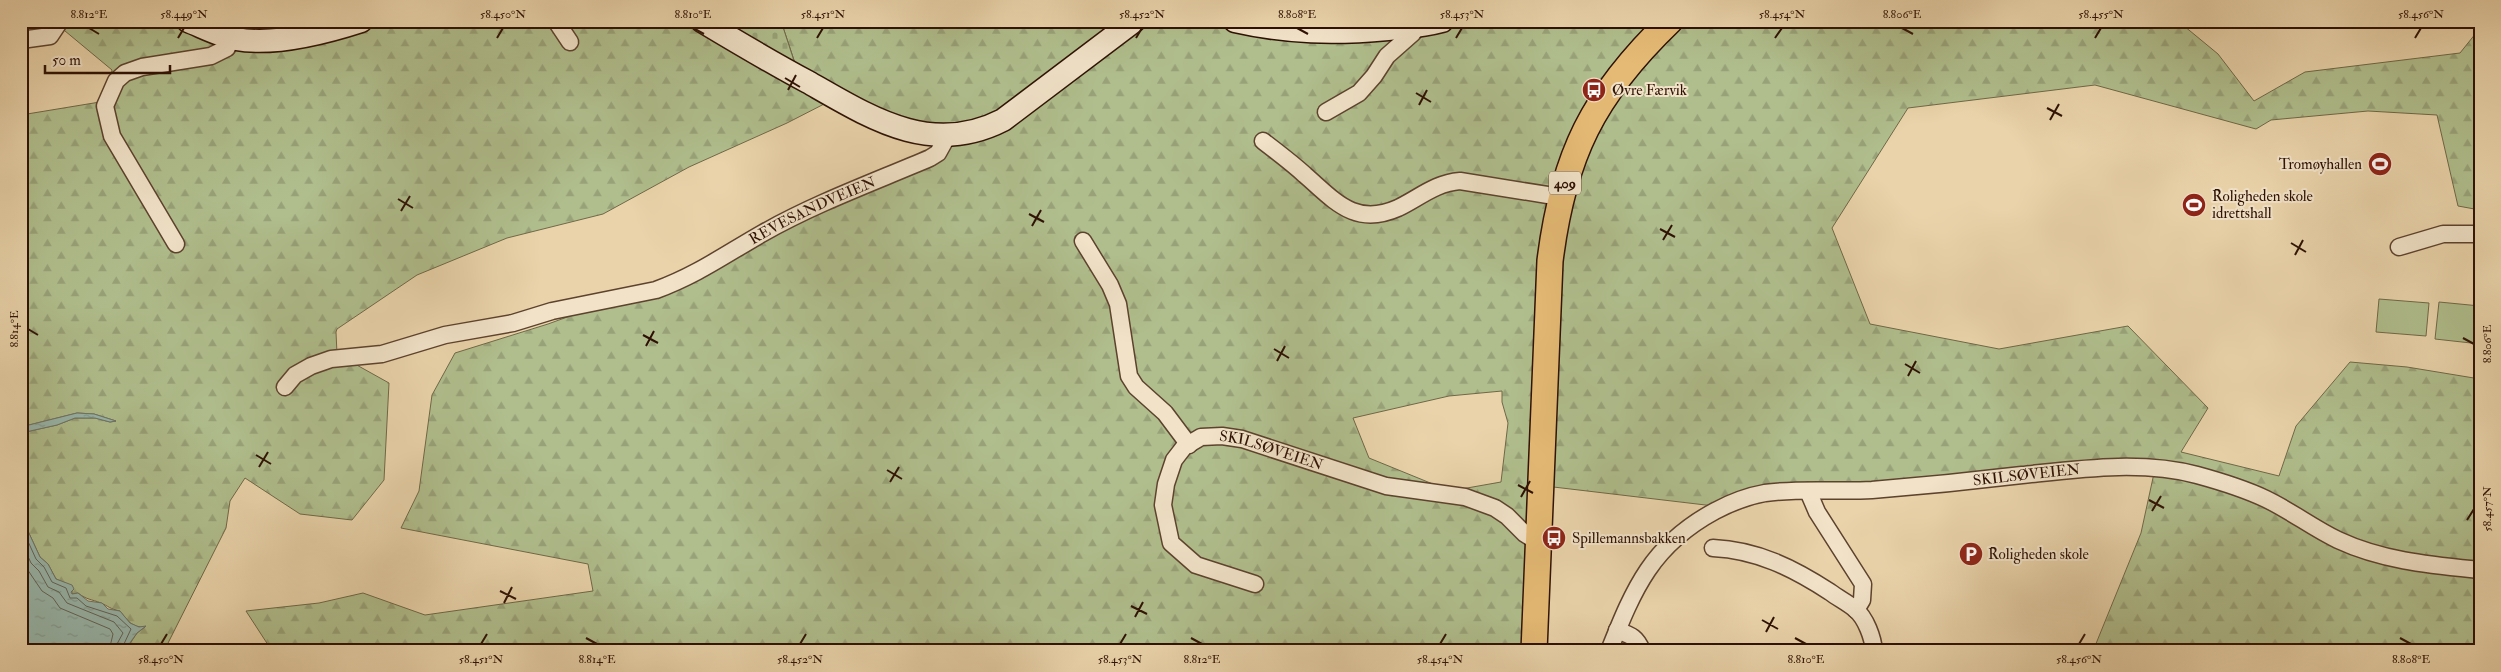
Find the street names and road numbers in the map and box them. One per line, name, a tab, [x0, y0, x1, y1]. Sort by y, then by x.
street label: REVESANDVEIEN	[746, 172, 879, 249]
road number: 409	[1549, 172, 1581, 194]
street label: SKILSØVEIEN	[1218, 427, 1326, 475]
street label: SKILSØVEIEN	[1972, 460, 2081, 491]

